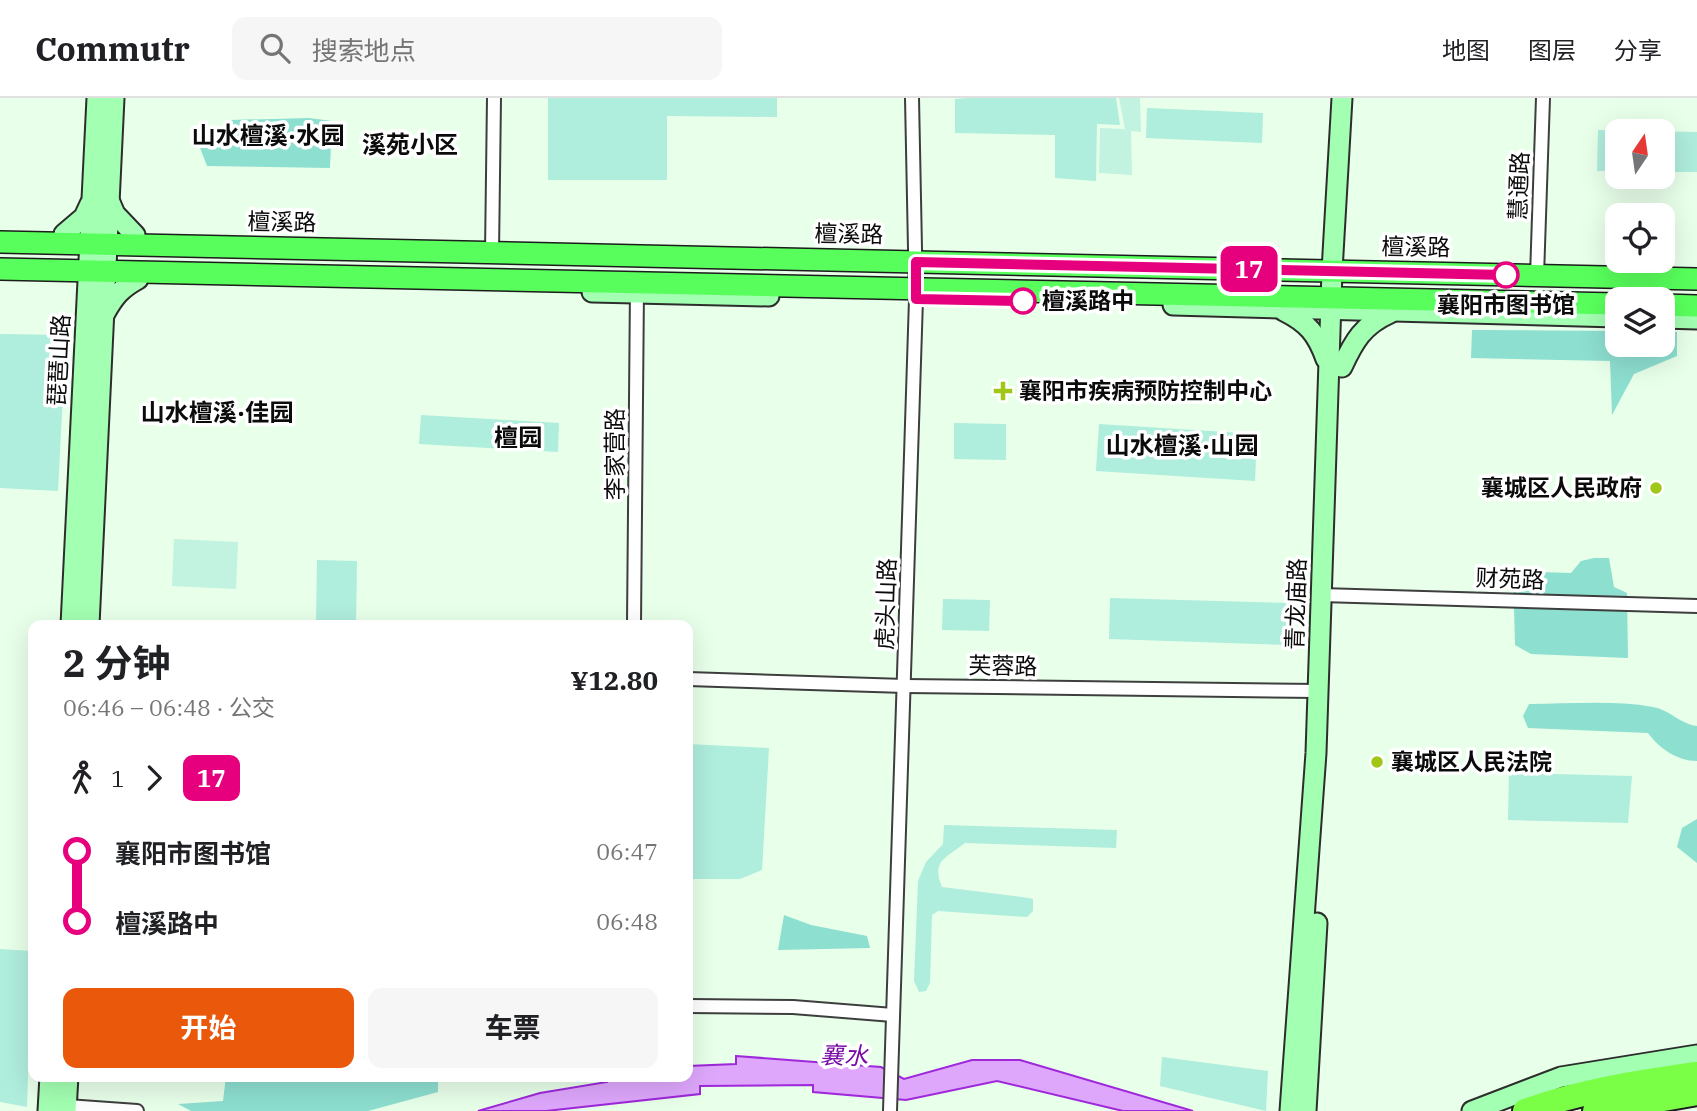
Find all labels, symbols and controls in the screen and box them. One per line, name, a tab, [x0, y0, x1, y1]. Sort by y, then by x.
search box	[232, 17, 722, 80]
text: Commutr	[35, 27, 190, 70]
icon: search	[256, 29, 294, 67]
text: 搜索地点	[312, 33, 416, 67]
text: 地图	[1442, 34, 1490, 66]
text: 图层	[1528, 34, 1576, 66]
text: 分享	[1614, 34, 1662, 66]
district label: 山水檀溪·水园	[192, 119, 344, 151]
north arrow	[1605, 119, 1675, 189]
map controls	[1605, 119, 1675, 357]
district label: 溪苑小区	[362, 128, 458, 160]
street label: 慧通路	[1502, 151, 1534, 221]
button: locate	[1605, 203, 1675, 273]
street label: 檀溪路	[247, 205, 317, 237]
street label: 檀溪路	[814, 217, 884, 249]
street label: 檀溪路	[1381, 230, 1451, 262]
line badge: 17	[1218, 246, 1280, 292]
text: 17	[1235, 253, 1263, 285]
marker: 襄阳市图书馆	[1493, 262, 1519, 288]
place label: 檀溪路中	[1042, 285, 1134, 315]
button: layers	[1605, 287, 1675, 357]
marker: 檀溪路中	[1010, 288, 1036, 314]
place label: 襄阳市图书馆	[1437, 289, 1575, 319]
street label: 琵琶山路	[41, 313, 75, 407]
place label: 襄阳市疾病预防控制中心	[1019, 375, 1272, 405]
marker: 襄阳市疾病预防控制中心	[993, 381, 1013, 401]
district label: 山水檀溪·佳园	[141, 396, 293, 428]
street label: 李家营路	[599, 408, 629, 500]
district label: 檀园	[494, 421, 542, 453]
district label: 山水檀溪·山园	[1106, 429, 1258, 461]
place label: 襄城区人民政府	[1481, 472, 1642, 502]
marker: 襄城区人民政府	[1648, 480, 1664, 496]
street label: 虎头山路	[868, 557, 902, 650]
street label: 青龙庙路	[1278, 557, 1312, 650]
street label: 财苑路	[1475, 562, 1545, 594]
text: 2 分钟	[63, 638, 171, 687]
street label: 芙蓉路	[968, 649, 1038, 681]
text: ¥12.80	[571, 663, 658, 697]
text: 06:46 – 06:48 · 公交	[63, 692, 275, 722]
place label: 襄城区人民法院	[1391, 746, 1552, 776]
marker: 襄城区人民法院	[1369, 754, 1385, 770]
icon: walk	[63, 759, 101, 797]
icon: forward	[135, 759, 173, 797]
text: 17	[197, 762, 226, 794]
text: 1	[111, 763, 125, 793]
text: 襄阳市图书馆	[115, 836, 271, 870]
text: 06:47	[596, 836, 658, 866]
text: 檀溪路中	[115, 906, 219, 940]
text: 06:48	[596, 906, 658, 936]
button: 开始	[63, 988, 354, 1068]
button: 车票	[368, 988, 658, 1068]
water label: 襄水	[820, 1039, 869, 1071]

